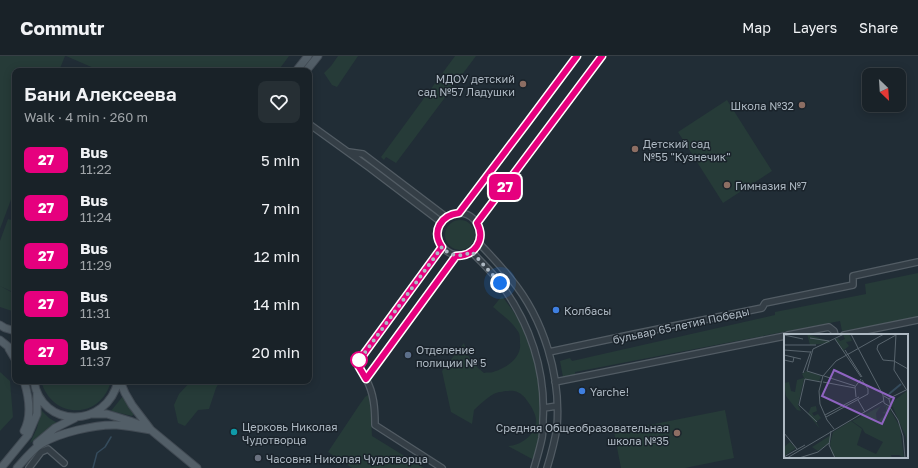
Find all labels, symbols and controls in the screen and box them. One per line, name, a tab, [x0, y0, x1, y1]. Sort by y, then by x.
text: Commutr	[20, 16, 104, 39]
text: Map	[742, 19, 771, 36]
text: Layers	[793, 19, 837, 36]
text: Share	[859, 19, 898, 36]
north arrow	[862, 68, 906, 112]
map controls	[862, 68, 906, 112]
place label: МДОУ детский сад №57 Ладушки	[418, 72, 515, 98]
marker: МДОУ детский сад №57 Ладушки	[518, 79, 528, 89]
button: heart	[258, 81, 300, 123]
text: Бани Алексеева	[24, 82, 177, 105]
place label: Школа №32	[730, 99, 794, 112]
marker: Школа №32	[797, 100, 807, 110]
text: Walk · 4 min · 260 m	[24, 109, 148, 125]
place label: Детский сад №55 "Кузнечик"	[643, 137, 731, 163]
text: Bus	[80, 143, 108, 161]
marker: Детский сад №55 "Кузнечик"	[630, 144, 640, 154]
text: 27	[38, 151, 54, 168]
text: 5 min	[261, 151, 300, 169]
text: 11:22	[80, 161, 112, 177]
line badge: 27	[487, 174, 523, 200]
text: 27	[497, 178, 513, 195]
place label: Гимназия №7	[735, 179, 807, 192]
marker: Гимназия №7	[722, 180, 732, 190]
text: Bus	[80, 191, 108, 209]
text: 27	[38, 199, 54, 216]
text: 7 min	[262, 199, 300, 217]
text: 11:24	[80, 209, 112, 225]
text: Bus	[80, 239, 108, 257]
text: 27	[38, 247, 54, 264]
text: 12 min	[254, 247, 300, 265]
text: 11:29	[80, 257, 112, 273]
your location	[490, 273, 510, 293]
text: Bus	[80, 287, 108, 305]
text: 27	[38, 295, 54, 312]
text: 14 min	[253, 295, 300, 313]
place label: Колбасы	[564, 304, 611, 317]
street label: бульвар 65-летия Победы	[611, 304, 751, 346]
text: 11:31	[80, 305, 110, 321]
marker: Колбасы	[551, 305, 561, 315]
inset map	[784, 334, 908, 458]
text: Bus	[80, 335, 108, 353]
text: 27	[38, 343, 54, 360]
text: 20 min	[252, 343, 300, 361]
place label: Отделение полиции № 5	[416, 343, 486, 369]
marker: Отделение полиции № 5	[403, 350, 413, 360]
unlabelled marker	[350, 351, 368, 369]
text: 11:37	[80, 353, 111, 369]
place label: Yarche!	[590, 385, 629, 398]
marker: Yarche!	[577, 386, 587, 396]
place label: Церковь Николая Чудотворца	[242, 420, 337, 446]
place label: Средняя Общеобразовательная школа №35	[496, 421, 669, 447]
marker: Церковь Николая Чудотворца	[229, 427, 239, 437]
marker: Средняя Общеобразовательная школа №35	[672, 428, 682, 438]
place label: Часовня Николая Чудотворца	[266, 452, 428, 465]
marker: Часовня Николая Чудотворца	[253, 453, 263, 463]

